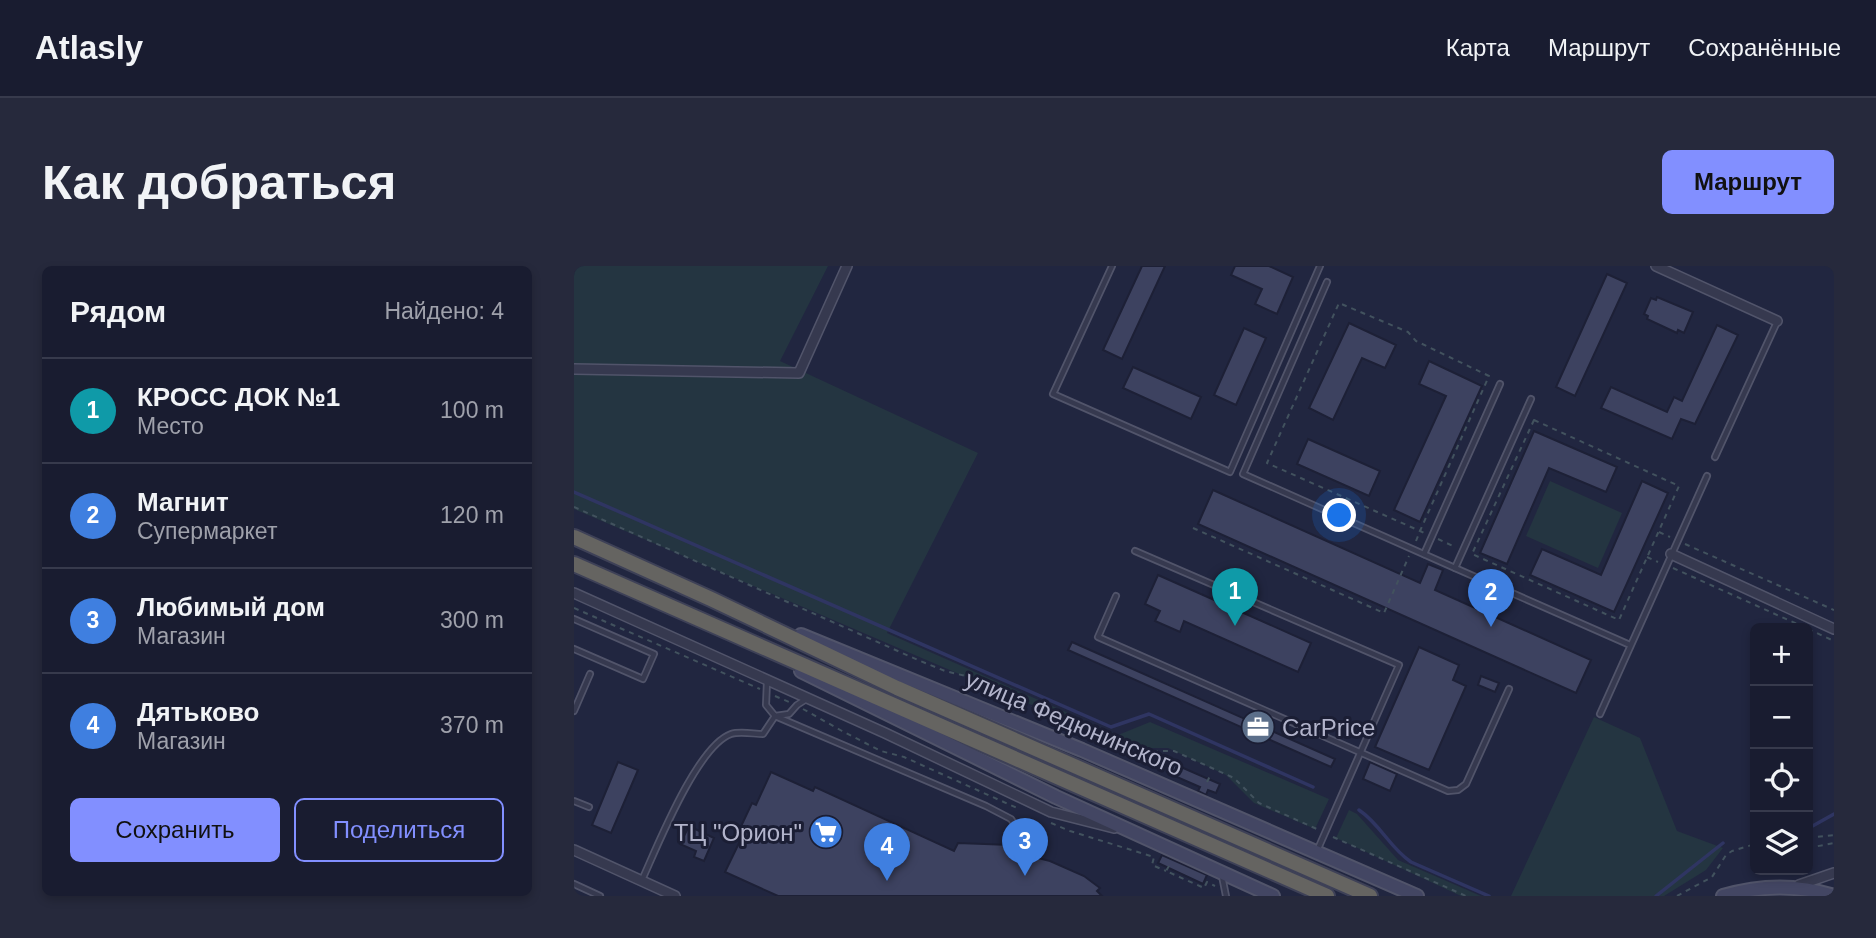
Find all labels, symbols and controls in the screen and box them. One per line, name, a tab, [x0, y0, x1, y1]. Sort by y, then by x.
text: Atlasly	[35, 29, 143, 66]
text: Карта	[1446, 34, 1510, 61]
text: Маршрут	[1548, 34, 1650, 61]
text: Сохранённые	[1688, 34, 1841, 61]
button: Маршрут	[1662, 150, 1834, 214]
text: Как добраться	[42, 155, 396, 209]
text: Рядом	[70, 295, 166, 328]
text: Найдено: 4	[384, 298, 504, 324]
text: КРОСС ДОК №1	[137, 382, 340, 412]
text: 1	[87, 397, 99, 423]
text: 100 m	[440, 397, 504, 423]
text: Место	[137, 413, 204, 439]
text: Магнит	[137, 487, 229, 517]
your location	[1322, 498, 1356, 532]
text: 2	[87, 502, 99, 528]
text: 120 m	[440, 502, 504, 528]
text: Супермаркет	[137, 518, 277, 544]
pin: 1	[1212, 568, 1258, 626]
pin: 2	[1468, 569, 1514, 627]
text: Любимый дом	[137, 592, 325, 622]
text: 3	[87, 607, 99, 633]
text: 300 m	[440, 607, 504, 633]
text: Магазин	[137, 623, 226, 649]
map controls	[1750, 623, 1813, 875]
button: +	[1750, 623, 1813, 686]
street label: улица Федюнинского	[961, 665, 1187, 781]
button: −	[1750, 686, 1813, 749]
text: Дятьково	[137, 697, 259, 727]
office icon: CarPrice	[1239, 708, 1277, 746]
text: 4	[87, 712, 99, 738]
text: 370 m	[440, 712, 504, 738]
place label: CarPrice	[1282, 714, 1375, 741]
text: Магазин	[137, 728, 226, 754]
button: locate	[1750, 749, 1813, 812]
button: Сохранить	[70, 798, 280, 862]
button: Поделиться	[294, 798, 504, 862]
button: layers	[1750, 812, 1813, 875]
supermarket icon: ТЦ "Орион"	[807, 813, 845, 851]
pin: 3	[1002, 818, 1048, 876]
place label: ТЦ "Орион"	[674, 819, 802, 846]
pin: 4	[864, 823, 910, 881]

